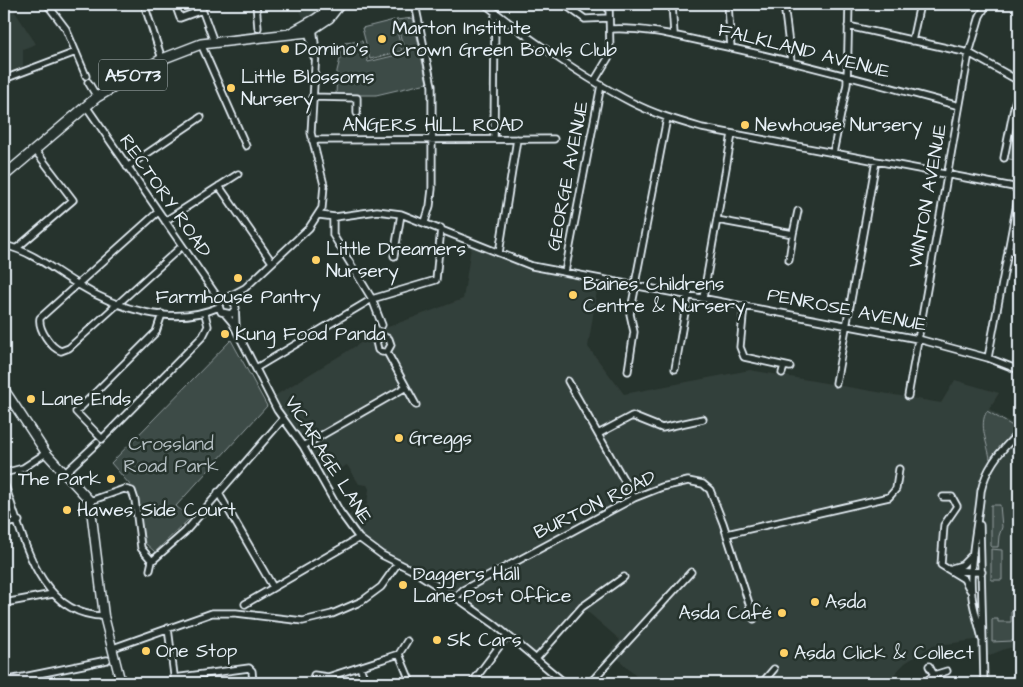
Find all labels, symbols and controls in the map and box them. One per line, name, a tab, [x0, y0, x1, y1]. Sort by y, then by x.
place label: Marton Institute Crown Green Bowls Club	[392, 15, 617, 64]
street label: FALKLAND AVENUE	[715, 17, 893, 85]
marker: Marton Institute Crown Green Bowls Club	[376, 33, 388, 45]
place label: Domino's	[295, 36, 368, 63]
marker: Domino's	[279, 43, 291, 55]
road number: A5073	[99, 60, 167, 90]
place label: Little Blossoms Nursery	[241, 64, 375, 114]
marker: Little Blossoms Nursery	[225, 82, 237, 94]
street label: GEORGE AVENUE	[540, 99, 596, 253]
street label: ANGERS HILL ROAD	[343, 112, 523, 139]
place label: Newhouse Nursery	[755, 112, 923, 140]
marker: Newhouse Nursery	[739, 119, 751, 131]
street label: WINTON AVENUE	[902, 122, 954, 270]
street label: RECTORY ROAD	[112, 129, 218, 263]
place label: Little Dreamers Nursery	[326, 236, 466, 286]
marker: Little Dreamers Nursery	[310, 254, 322, 266]
place label: Baines Childrens Centre & Nursery	[583, 271, 746, 321]
marker: Farmhouse Pantry	[232, 272, 244, 284]
street label: PENROSE AVENUE	[765, 281, 929, 339]
place label: Farmhouse Pantry	[155, 284, 321, 312]
marker: Baines Childrens Centre & Nursery	[567, 289, 579, 301]
place label: Kung Food Panda	[235, 321, 386, 349]
marker: Kung Food Panda	[219, 328, 231, 340]
place label: Lane Ends	[41, 386, 131, 413]
street label: VICARAGE LANE	[278, 391, 378, 529]
marker: Lane Ends	[25, 393, 37, 405]
place label: Greggs	[409, 425, 472, 453]
park label: Crossland Road Park	[123, 431, 219, 480]
marker: Greggs	[393, 432, 405, 444]
street label: BURTON ROAD	[530, 464, 660, 546]
place label: The Park	[18, 466, 101, 493]
marker: The Park	[105, 473, 117, 485]
place label: Hawes Side Court	[77, 497, 236, 524]
marker: Hawes Side Court	[61, 504, 73, 516]
place label: Daggers Hall Lane Post Office	[413, 561, 571, 610]
marker: Daggers Hall Lane Post Office	[397, 579, 409, 591]
place label: Asda	[825, 589, 866, 616]
marker: Asda	[809, 596, 821, 608]
place label: Asda Café	[679, 600, 772, 627]
marker: Asda Café	[776, 607, 788, 619]
place label: SK Cars	[447, 627, 521, 654]
marker: SK Cars	[431, 634, 443, 646]
place label: One Stop	[156, 638, 238, 665]
place label: Asda Click & Collect	[794, 640, 974, 667]
marker: One Stop	[140, 645, 152, 657]
marker: Asda Click & Collect	[778, 647, 790, 659]

